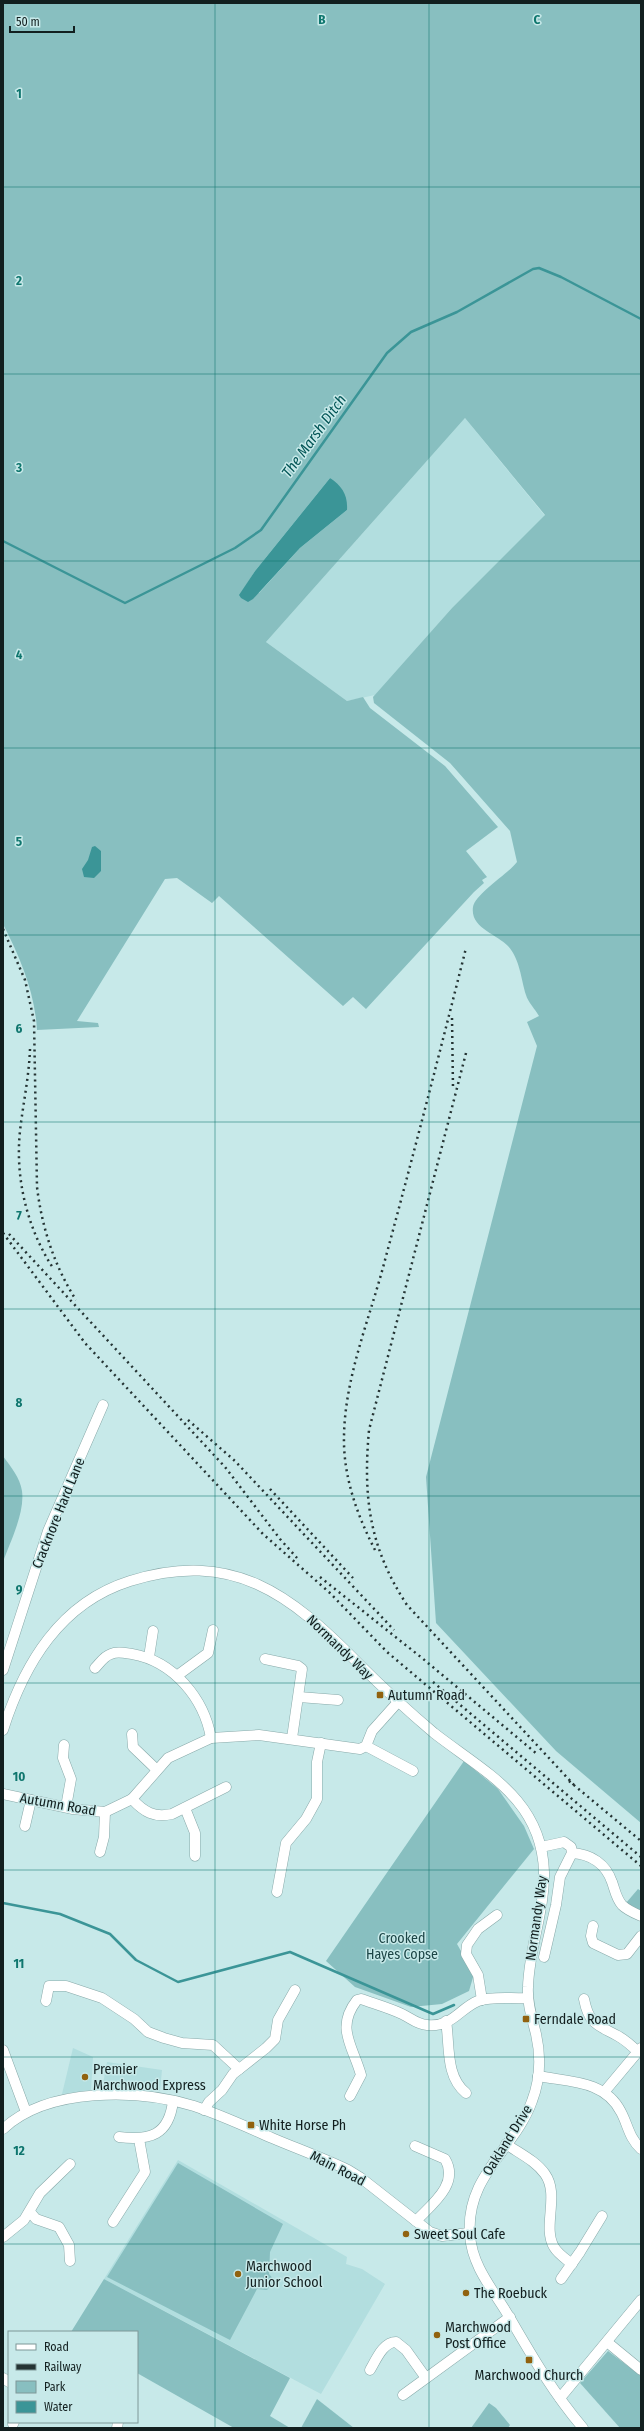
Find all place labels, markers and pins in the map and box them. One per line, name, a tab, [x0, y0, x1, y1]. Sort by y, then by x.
place label: Autumn Road	[388, 1687, 465, 1704]
marker: Autumn Road	[375, 1690, 385, 1700]
place label: Ferndale Road	[534, 2011, 616, 2028]
marker: Ferndale Road	[521, 2014, 531, 2024]
place label: Premier Marchwood Express	[93, 2061, 206, 2094]
marker: Premier Marchwood Express	[80, 2072, 90, 2082]
place label: White Horse Ph	[259, 2117, 346, 2134]
marker: White Horse Ph	[246, 2120, 256, 2130]
place label: Sweet Soul Cafe	[414, 2226, 505, 2243]
marker: Sweet Soul Cafe	[401, 2229, 411, 2239]
place label: Marchwood Junior School	[246, 2258, 323, 2291]
marker: Marchwood Junior School	[233, 2269, 243, 2279]
place label: The Roebuck	[474, 2285, 548, 2302]
marker: The Roebuck	[461, 2288, 471, 2298]
place label: Marchwood Post Office	[445, 2319, 511, 2352]
marker: Marchwood Post Office	[432, 2330, 442, 2340]
marker: Marchwood Church	[524, 2355, 534, 2365]
place label: Marchwood Church	[475, 2367, 583, 2384]

